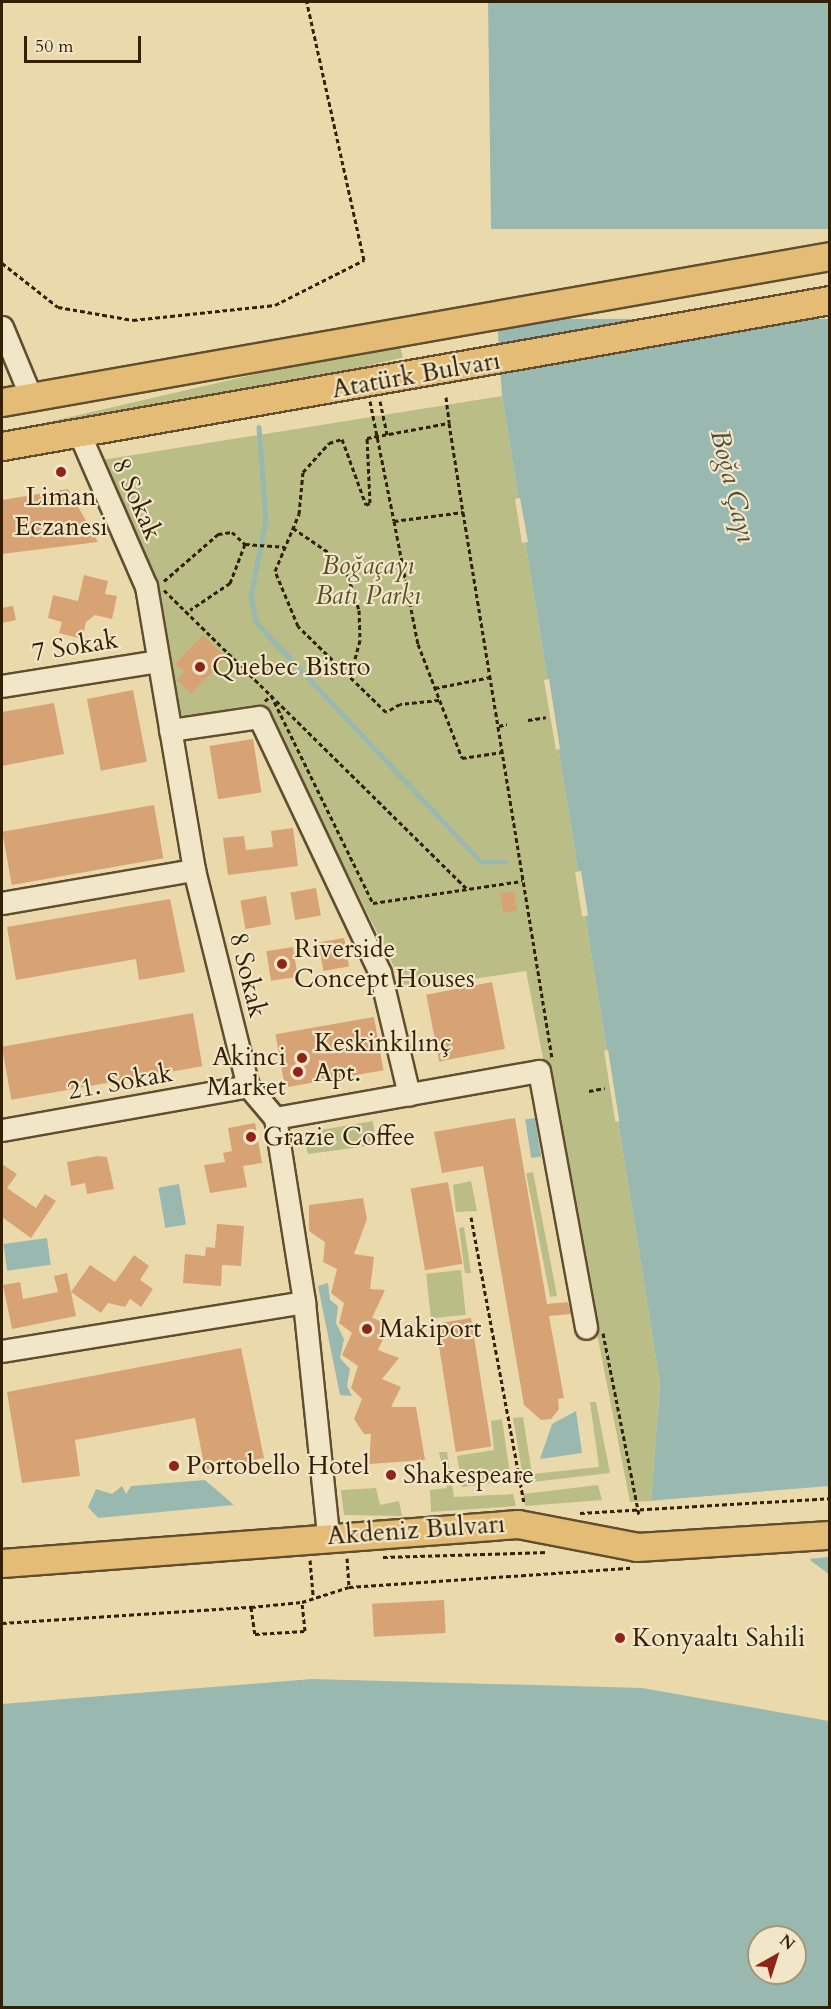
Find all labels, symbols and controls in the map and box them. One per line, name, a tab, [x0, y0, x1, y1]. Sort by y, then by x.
scale bar	[27, 24, 144, 62]
text: 50 m	[35, 34, 74, 59]
street label: Atatürk Bulvarı	[329, 345, 503, 405]
water label: Boğa Çayı	[703, 426, 763, 546]
street label: 8 Sokak	[105, 453, 169, 545]
marker: Liman Eczanesi	[54, 465, 68, 479]
place label: Liman Eczanesi	[14, 481, 108, 542]
park label: Boğaçayı Batı Parkı	[315, 550, 421, 612]
street label: 7 Sokak	[30, 624, 120, 668]
place label: Quebec Bistro	[212, 651, 371, 683]
marker: Quebec Bistro	[193, 660, 207, 674]
street label: 8 Sokak	[222, 929, 274, 1021]
place label: Riverside Concept Houses	[294, 933, 475, 994]
marker: Riverside Concept Houses	[275, 957, 289, 971]
place label: Keskinkılınç Apt.	[314, 1027, 452, 1088]
place label: Akinci Market	[207, 1041, 286, 1102]
marker: Keskinkılınç Apt.	[295, 1051, 309, 1065]
street label: 21. Sokak	[65, 1057, 175, 1107]
marker: Akinci Market	[291, 1065, 305, 1079]
place label: Grazie Coffee	[263, 1121, 415, 1153]
marker: Grazie Coffee	[244, 1130, 258, 1144]
place label: Makiport	[379, 1313, 482, 1345]
marker: Makiport	[360, 1322, 374, 1336]
place label: Portobello Hotel	[186, 1450, 370, 1482]
marker: Portobello Hotel	[167, 1459, 181, 1473]
place label: Shakespeare	[403, 1459, 534, 1491]
marker: Shakespeare	[384, 1468, 398, 1482]
street label: Akdeniz Bulvarı	[326, 1508, 506, 1552]
place label: Konyaaltı Sahili	[632, 1622, 805, 1654]
marker: Konyaaltı Sahili	[613, 1631, 627, 1645]
north arrow	[747, 1925, 807, 1985]
text: N	[775, 1930, 799, 1955]

